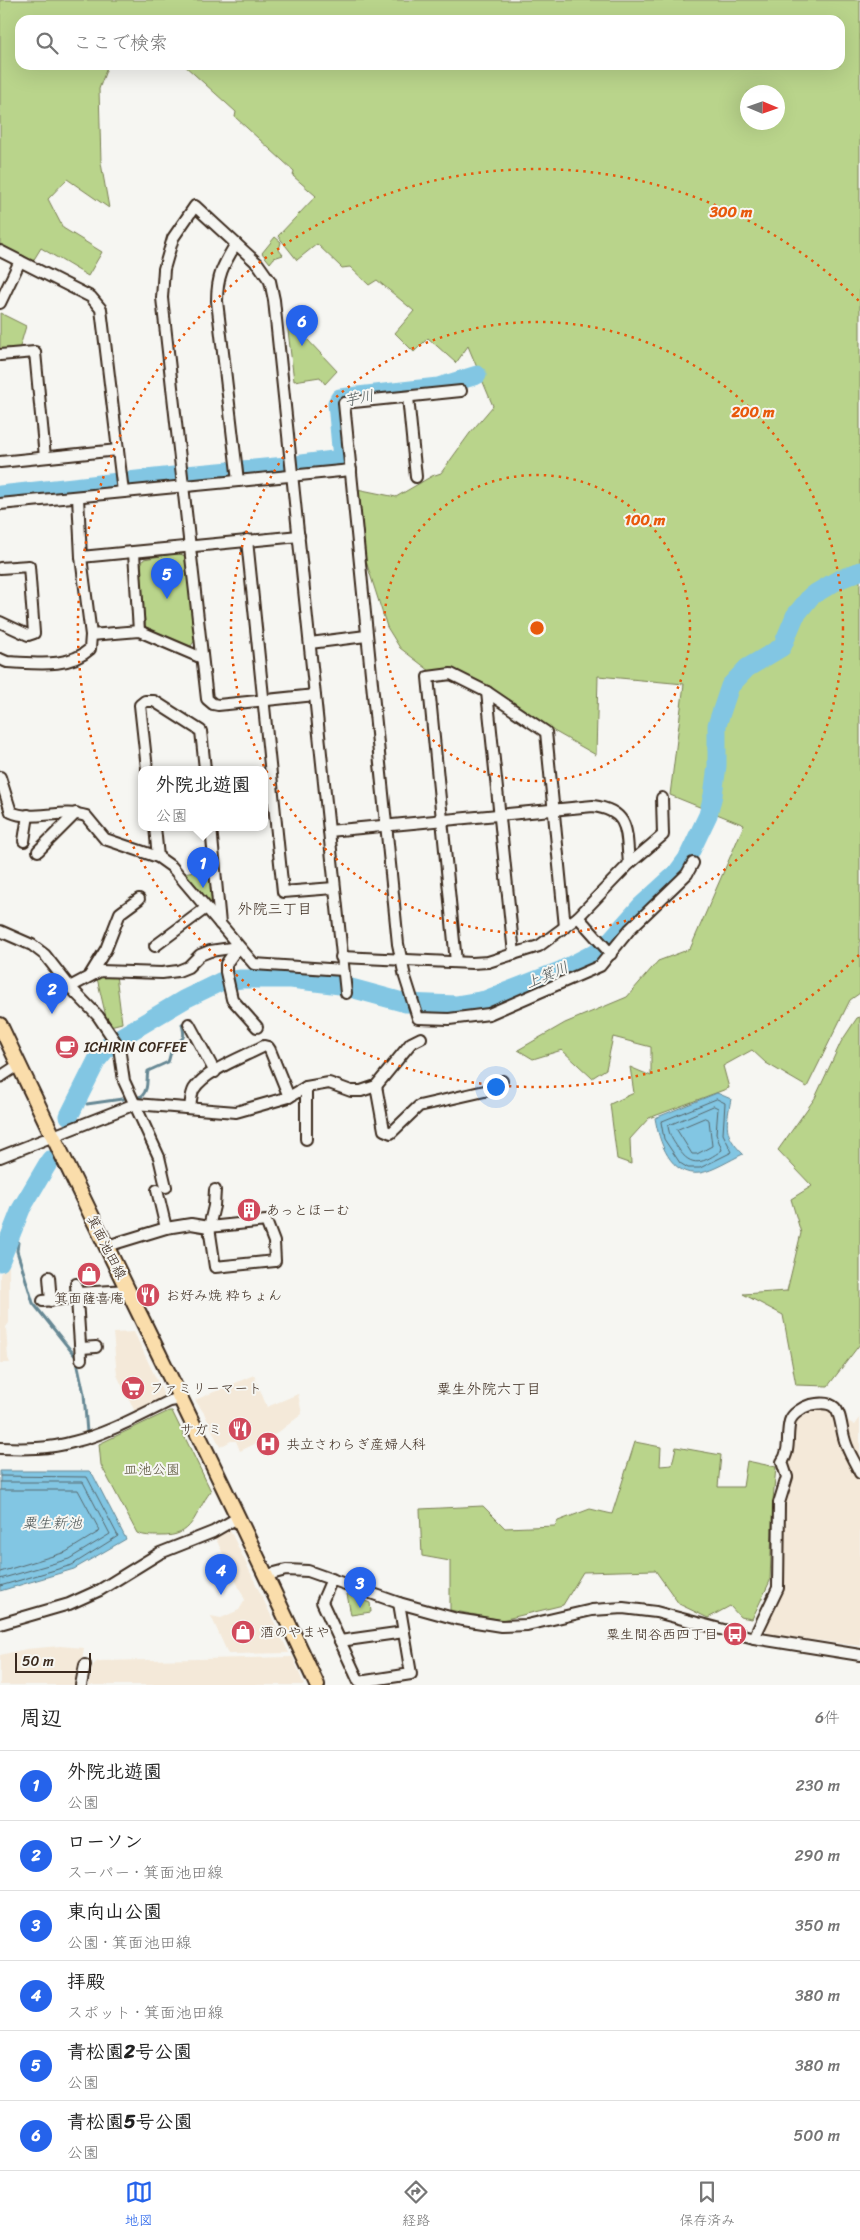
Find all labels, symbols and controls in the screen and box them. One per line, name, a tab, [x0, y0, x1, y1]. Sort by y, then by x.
search box	[15, 15, 845, 70]
text: ここで検索	[73, 26, 168, 59]
icon: search	[33, 29, 61, 57]
north arrow	[740, 85, 785, 130]
text: 300 m	[709, 199, 753, 225]
pin: 6	[286, 305, 318, 346]
water label: 芋川	[342, 382, 376, 414]
text: 200 m	[730, 399, 775, 425]
text: 100 m	[625, 507, 666, 533]
pin: 5	[151, 558, 183, 599]
centre of rings	[528, 619, 546, 637]
popup	[138, 766, 268, 831]
text: 外院北遊園	[155, 768, 251, 801]
text: 公園	[155, 801, 188, 830]
pin: 1	[187, 847, 219, 888]
district label: 外院三丁目	[237, 896, 313, 922]
water label: 上箕川	[521, 954, 573, 996]
pin: 2	[36, 973, 68, 1014]
cafe icon: ICHIRIN COFFEE	[54, 1034, 80, 1060]
place label: ICHIRIN COFFEE	[83, 1035, 188, 1060]
your location	[483, 1074, 509, 1100]
building icon: あっとほーむ	[236, 1197, 262, 1223]
place label: あっとほーむ	[266, 1198, 350, 1223]
street label: 箕面池田線	[80, 1210, 134, 1284]
shop icon: 箕面薩喜庵	[76, 1261, 102, 1287]
restaurant icon: お好み焼 粋ちょん	[135, 1282, 161, 1308]
place label: お好み焼 粋ちょん	[166, 1283, 282, 1308]
place label: 箕面薩喜庵	[54, 1286, 124, 1311]
supermarket icon: ファミリーマート	[120, 1375, 146, 1401]
place label: ファミリーマート	[150, 1376, 262, 1401]
district label: 粟生外院六丁目	[436, 1376, 542, 1402]
restaurant icon: サガミ	[227, 1416, 253, 1442]
place label: サガミ	[180, 1417, 222, 1442]
hospital icon: 共立さわらぎ産婦人科	[255, 1431, 281, 1457]
place label: 共立さわらぎ産婦人科	[286, 1432, 426, 1457]
park label: 皿池公園	[124, 1457, 180, 1482]
water label: 粟生新池	[22, 1510, 83, 1536]
pin: 4	[205, 1554, 237, 1595]
pin: 3	[344, 1567, 376, 1608]
shop icon: 酒のやまや	[230, 1619, 256, 1645]
place label: 酒のやまや	[260, 1620, 330, 1645]
bus stop icon: 粟生間谷西四丁目	[722, 1621, 748, 1647]
place label: 粟生間谷西四丁目	[606, 1622, 718, 1647]
text: 50 m	[22, 1649, 54, 1674]
scale bar	[15, 1650, 91, 1673]
text: 周辺	[20, 1699, 62, 1737]
text: 6件	[815, 1703, 840, 1732]
text: 外院北遊園	[67, 1755, 162, 1788]
text: 1	[33, 1771, 39, 1800]
text: 230 m	[795, 1771, 840, 1800]
text: 公園	[67, 1788, 99, 1817]
text: ローソン	[67, 1825, 143, 1858]
text: 2	[31, 1841, 41, 1870]
text: 290 m	[794, 1841, 840, 1870]
text: スーパー · 箕面池田線	[67, 1858, 223, 1887]
text: 東向山公園	[67, 1895, 162, 1928]
text: 3	[32, 1911, 40, 1940]
text: 350 m	[795, 1911, 840, 1940]
text: 公園 · 箕面池田線	[67, 1928, 192, 1957]
text: 拝殿	[67, 1965, 105, 1998]
text: 4	[31, 1981, 41, 2010]
text: 380 m	[795, 1981, 840, 2010]
text: スポット · 箕面池田線	[67, 1998, 224, 2027]
text: 青松園2号公園	[67, 2035, 192, 2068]
text: 5	[31, 2051, 41, 2080]
text: 380 m	[795, 2051, 840, 2080]
text: 公園	[67, 2068, 99, 2097]
text: 青松園5号公園	[67, 2105, 193, 2138]
text: 6	[31, 2121, 41, 2150]
text: 500 m	[794, 2121, 840, 2150]
text: 公園	[67, 2138, 99, 2167]
tab: 地図	[125, 2178, 153, 2233]
tab: 経路	[402, 2178, 430, 2233]
tab: 保存済み	[679, 2178, 735, 2233]

